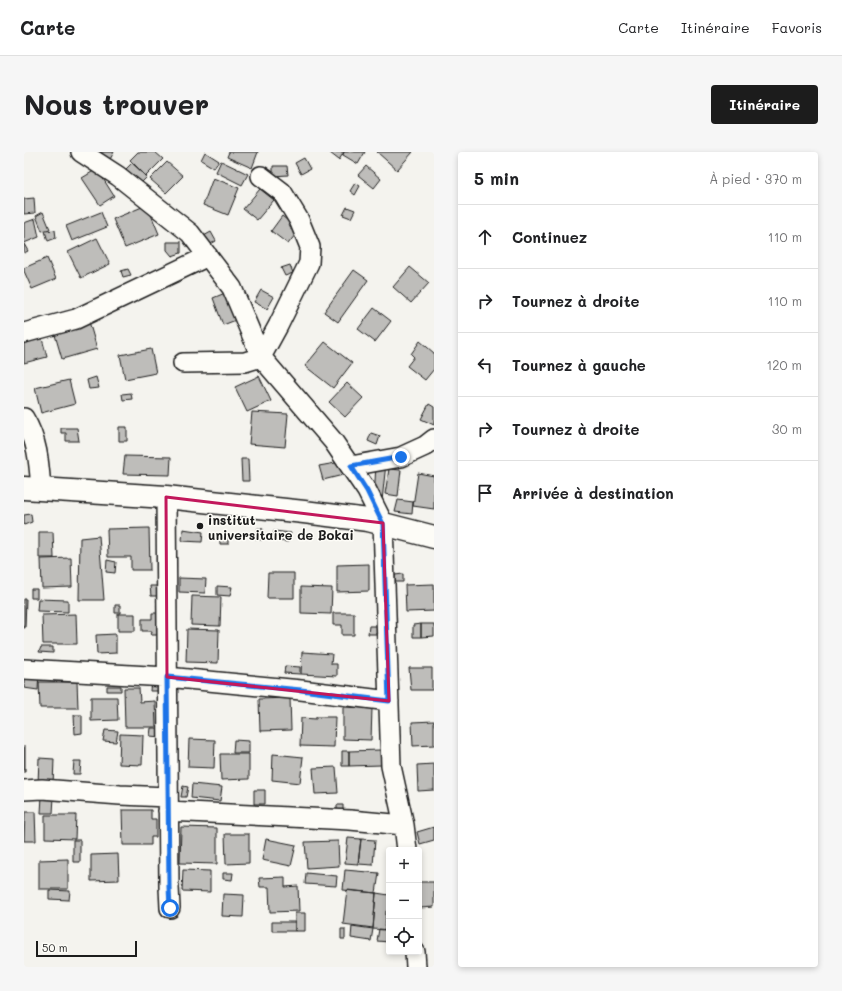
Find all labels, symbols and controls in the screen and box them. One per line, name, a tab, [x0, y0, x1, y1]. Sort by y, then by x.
text: Carte	[20, 15, 75, 40]
text: Carte	[618, 18, 659, 37]
text: Itinéraire	[681, 18, 750, 37]
text: Favoris	[772, 18, 822, 37]
button: Itinéraire	[711, 85, 818, 124]
text: Nous trouver	[24, 86, 209, 122]
text: 5 min	[474, 167, 519, 189]
text: À pied · 370 m	[709, 170, 802, 187]
icon: ahead	[474, 226, 496, 248]
text: Continuez	[512, 227, 587, 247]
text: 110 m	[768, 228, 802, 245]
icon: right	[474, 290, 496, 312]
text: Tournez à droite	[512, 291, 640, 311]
text: 110 m	[768, 292, 802, 309]
icon: left	[474, 354, 496, 376]
text: Tournez à gauche	[512, 355, 646, 375]
text: 120 m	[766, 356, 802, 373]
icon: right	[474, 418, 496, 440]
text: Tournez à droite	[512, 419, 640, 439]
text: 30 m	[772, 420, 802, 437]
route end	[392, 448, 410, 466]
icon: arrive	[474, 482, 496, 504]
text: Arrivée à destination	[512, 483, 674, 503]
place label: institut universitaire de Bokai	[208, 511, 354, 543]
marker: institut universitaire de Bokai	[195, 521, 205, 531]
map controls	[386, 847, 422, 955]
button: +	[386, 847, 422, 883]
button: −	[386, 883, 422, 919]
route start	[161, 899, 179, 917]
button: locate	[386, 919, 422, 955]
scale bar	[36, 939, 137, 958]
text: 50 m	[42, 940, 68, 955]

